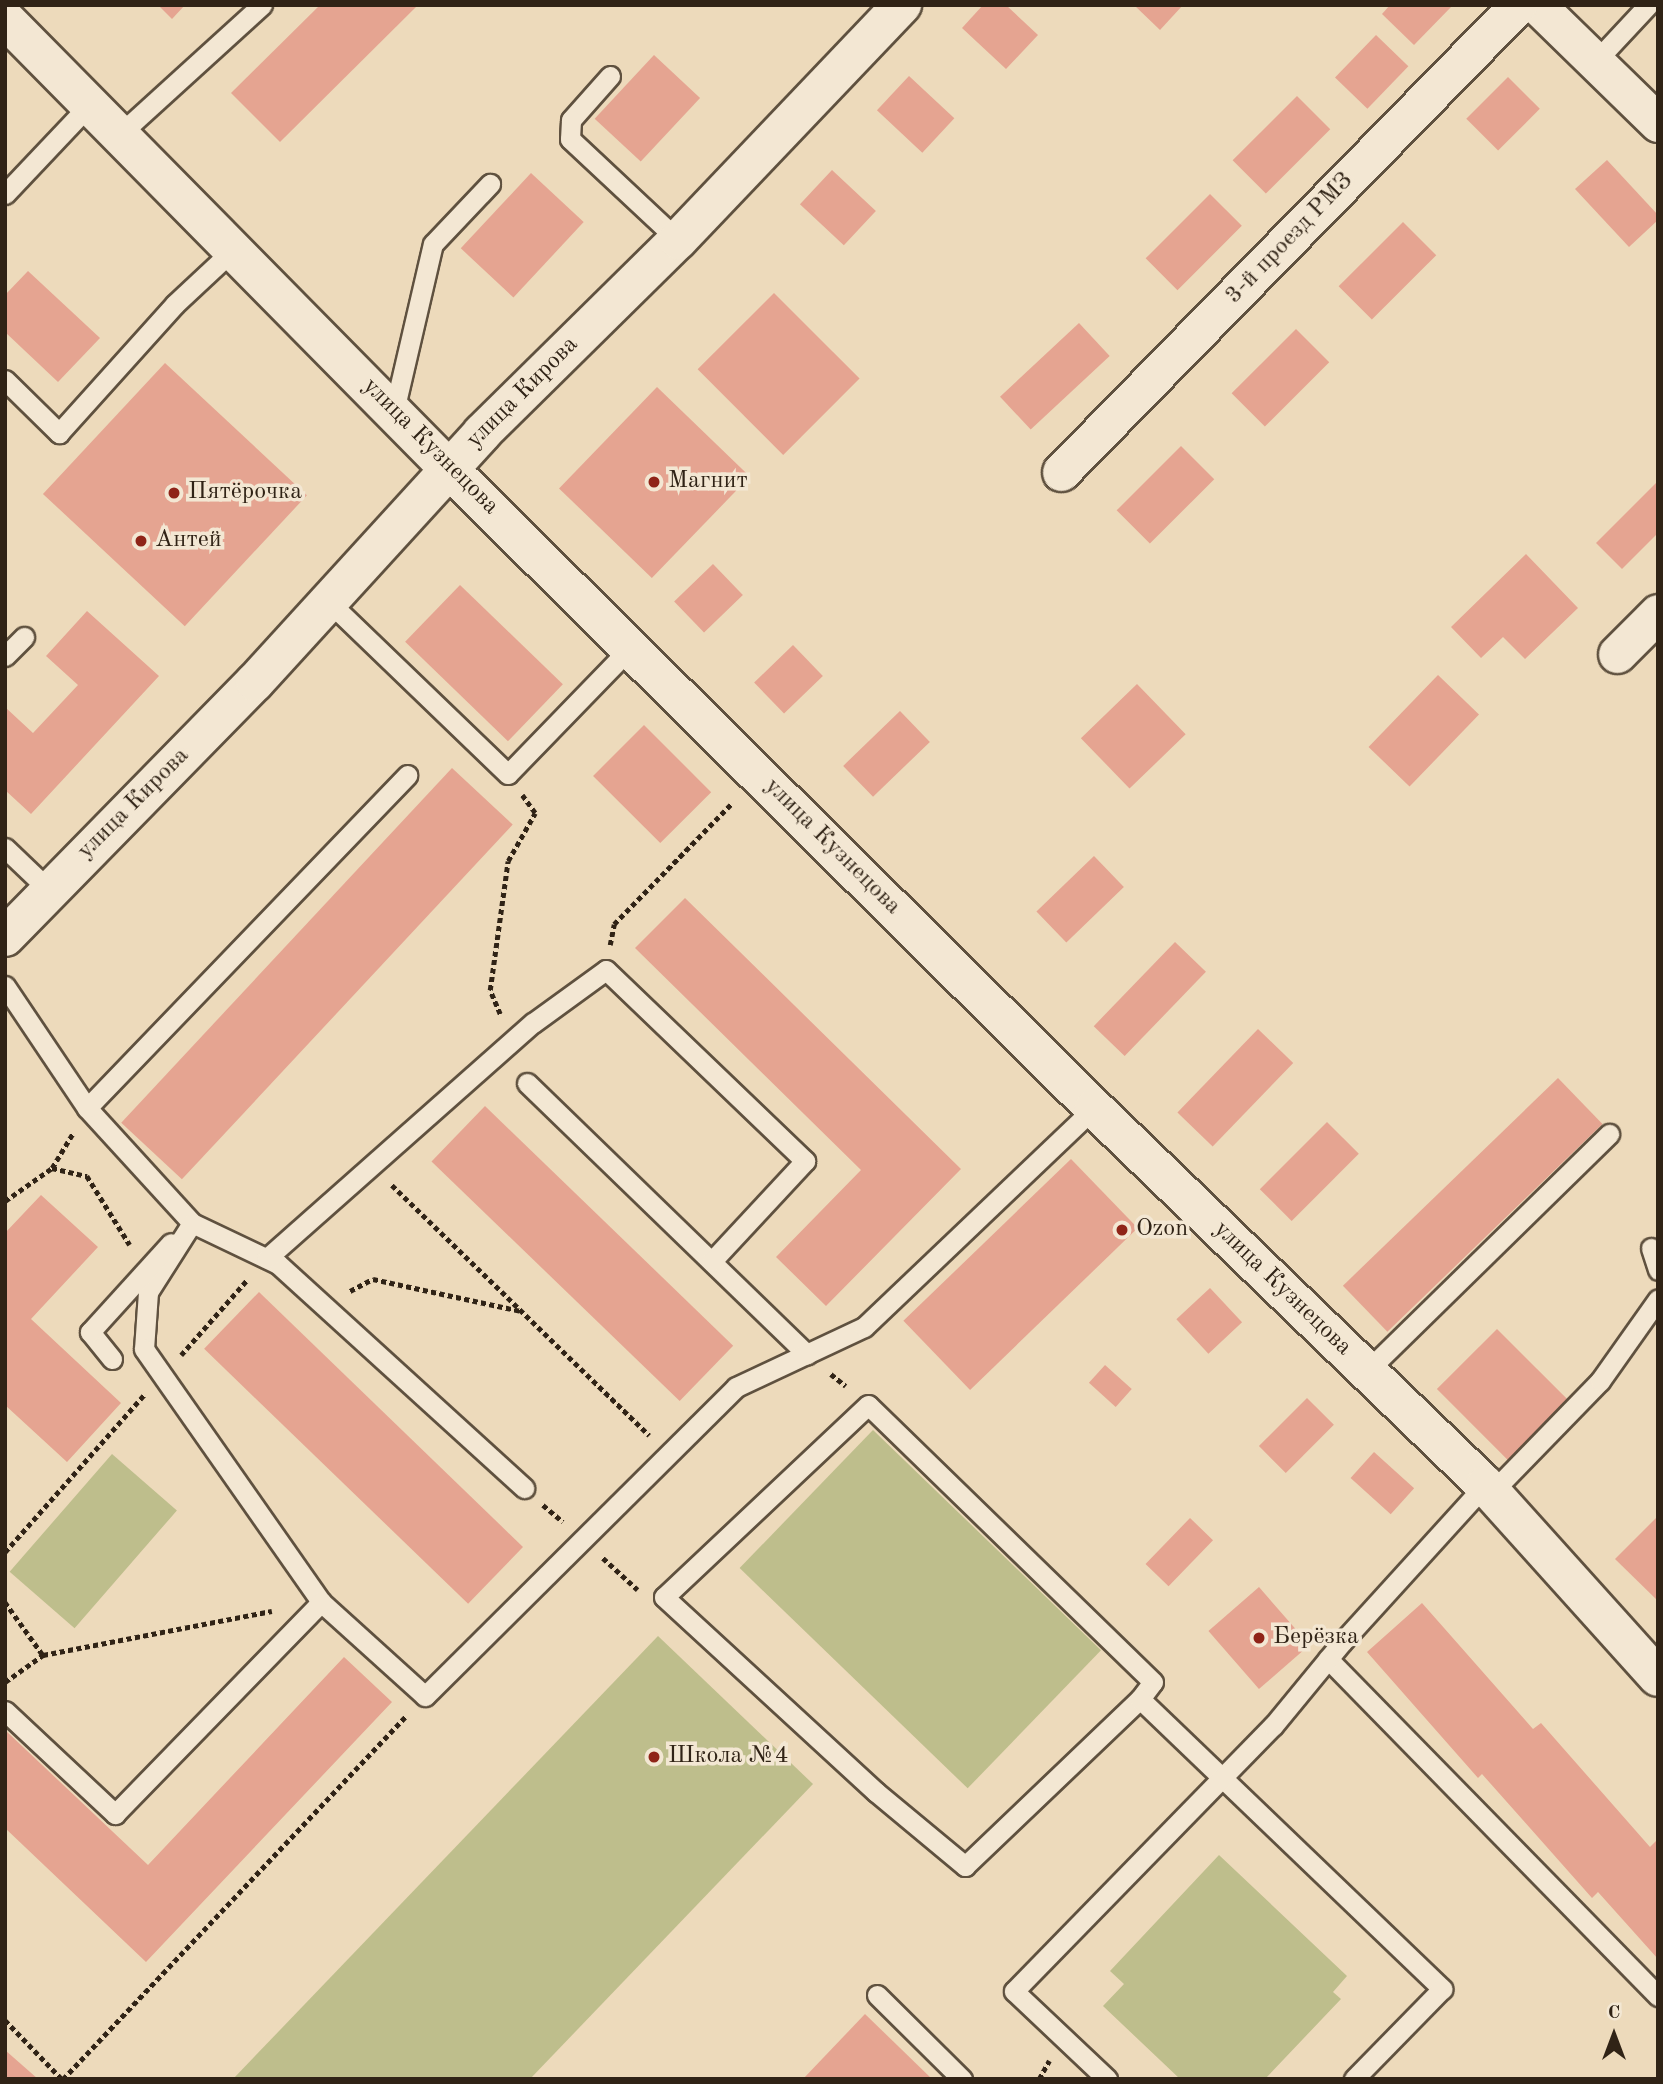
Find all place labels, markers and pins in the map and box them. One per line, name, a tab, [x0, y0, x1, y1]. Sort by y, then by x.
place label: Магнит	[668, 468, 748, 496]
marker: Магнит	[646, 474, 662, 490]
place label: Пятёрочка	[188, 479, 302, 507]
marker: Пятёрочка	[166, 485, 182, 501]
place label: Антей	[155, 527, 222, 555]
marker: Антей	[133, 533, 149, 549]
place label: Ozon	[1136, 1216, 1188, 1244]
marker: Ozon	[1114, 1222, 1130, 1238]
place label: Берёзка	[1273, 1624, 1359, 1652]
marker: Берёзка	[1251, 1630, 1267, 1646]
place label: Школа №4	[668, 1743, 789, 1771]
marker: Школа №4	[646, 1749, 662, 1765]

